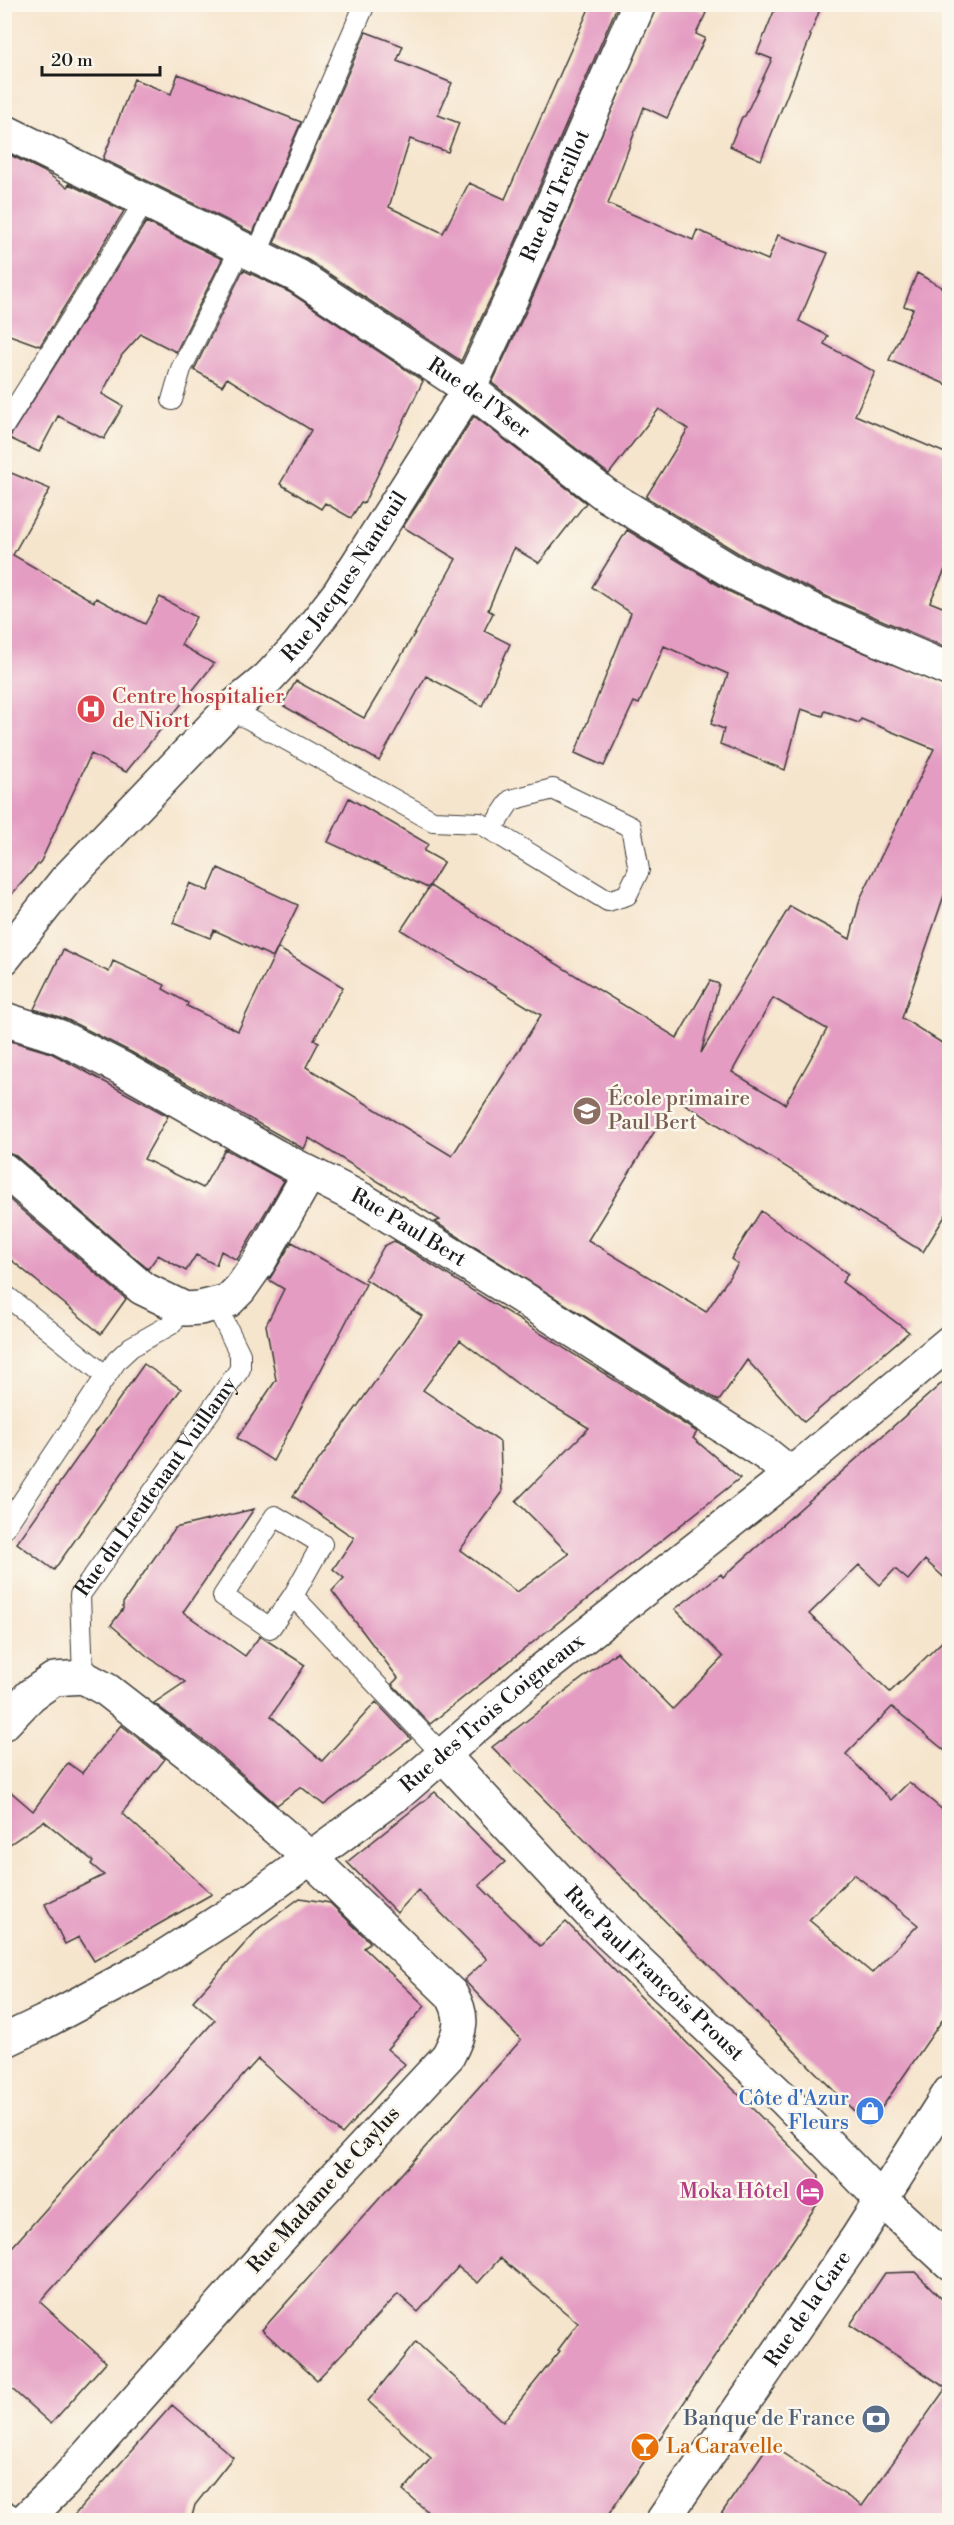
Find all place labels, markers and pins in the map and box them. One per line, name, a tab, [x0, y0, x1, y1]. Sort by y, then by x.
place label: Centre hospitalier de Niort	[112, 684, 284, 734]
hospital icon: Centre hospitalier de Niort	[75, 693, 107, 725]
place label: École primaire Paul Bert	[608, 1084, 750, 1136]
school or university icon: École primaire Paul Bert	[571, 1095, 603, 1127]
place label: Côte d'Azur Fleurs	[739, 2086, 849, 2136]
shop icon: Côte d'Azur Fleurs	[854, 2095, 886, 2127]
hotel icon: Moka Hôtel	[794, 2176, 826, 2208]
place label: Moka Hôtel	[680, 2179, 789, 2205]
bank icon: Banque de France	[860, 2403, 892, 2435]
place label: Banque de France	[682, 2406, 855, 2432]
bar icon: La Caravelle	[629, 2431, 661, 2463]
place label: La Caravelle	[666, 2434, 783, 2460]

